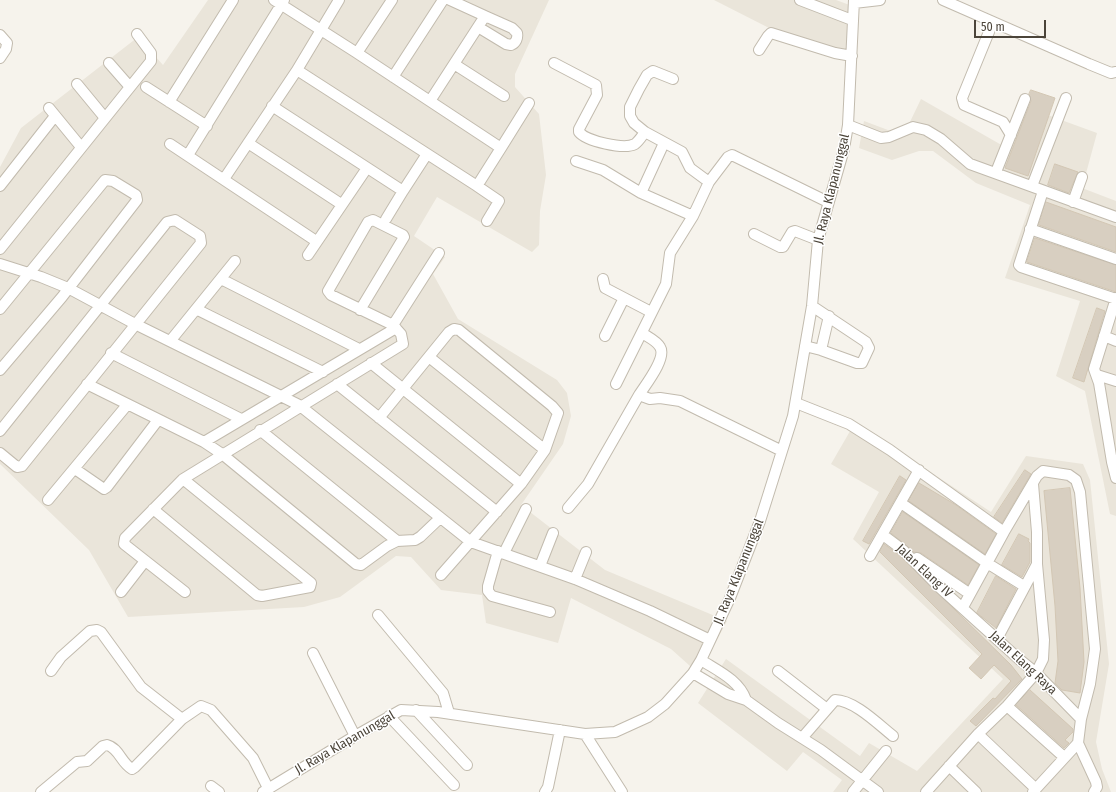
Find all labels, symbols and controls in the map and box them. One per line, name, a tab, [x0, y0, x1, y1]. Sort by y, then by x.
scale bar	[976, 12, 1048, 38]
text: 50 m	[981, 20, 1005, 34]
street label: Jl. Raya Klapanunggal	[811, 132, 853, 246]
street label: Jl. Raya Klapanunggal	[711, 517, 767, 627]
street label: Jalan Elang IV	[893, 541, 955, 601]
street label: Jalan Elang Raya	[986, 628, 1060, 698]
street label: Jl. Raya Klapanunggal	[292, 708, 398, 778]

